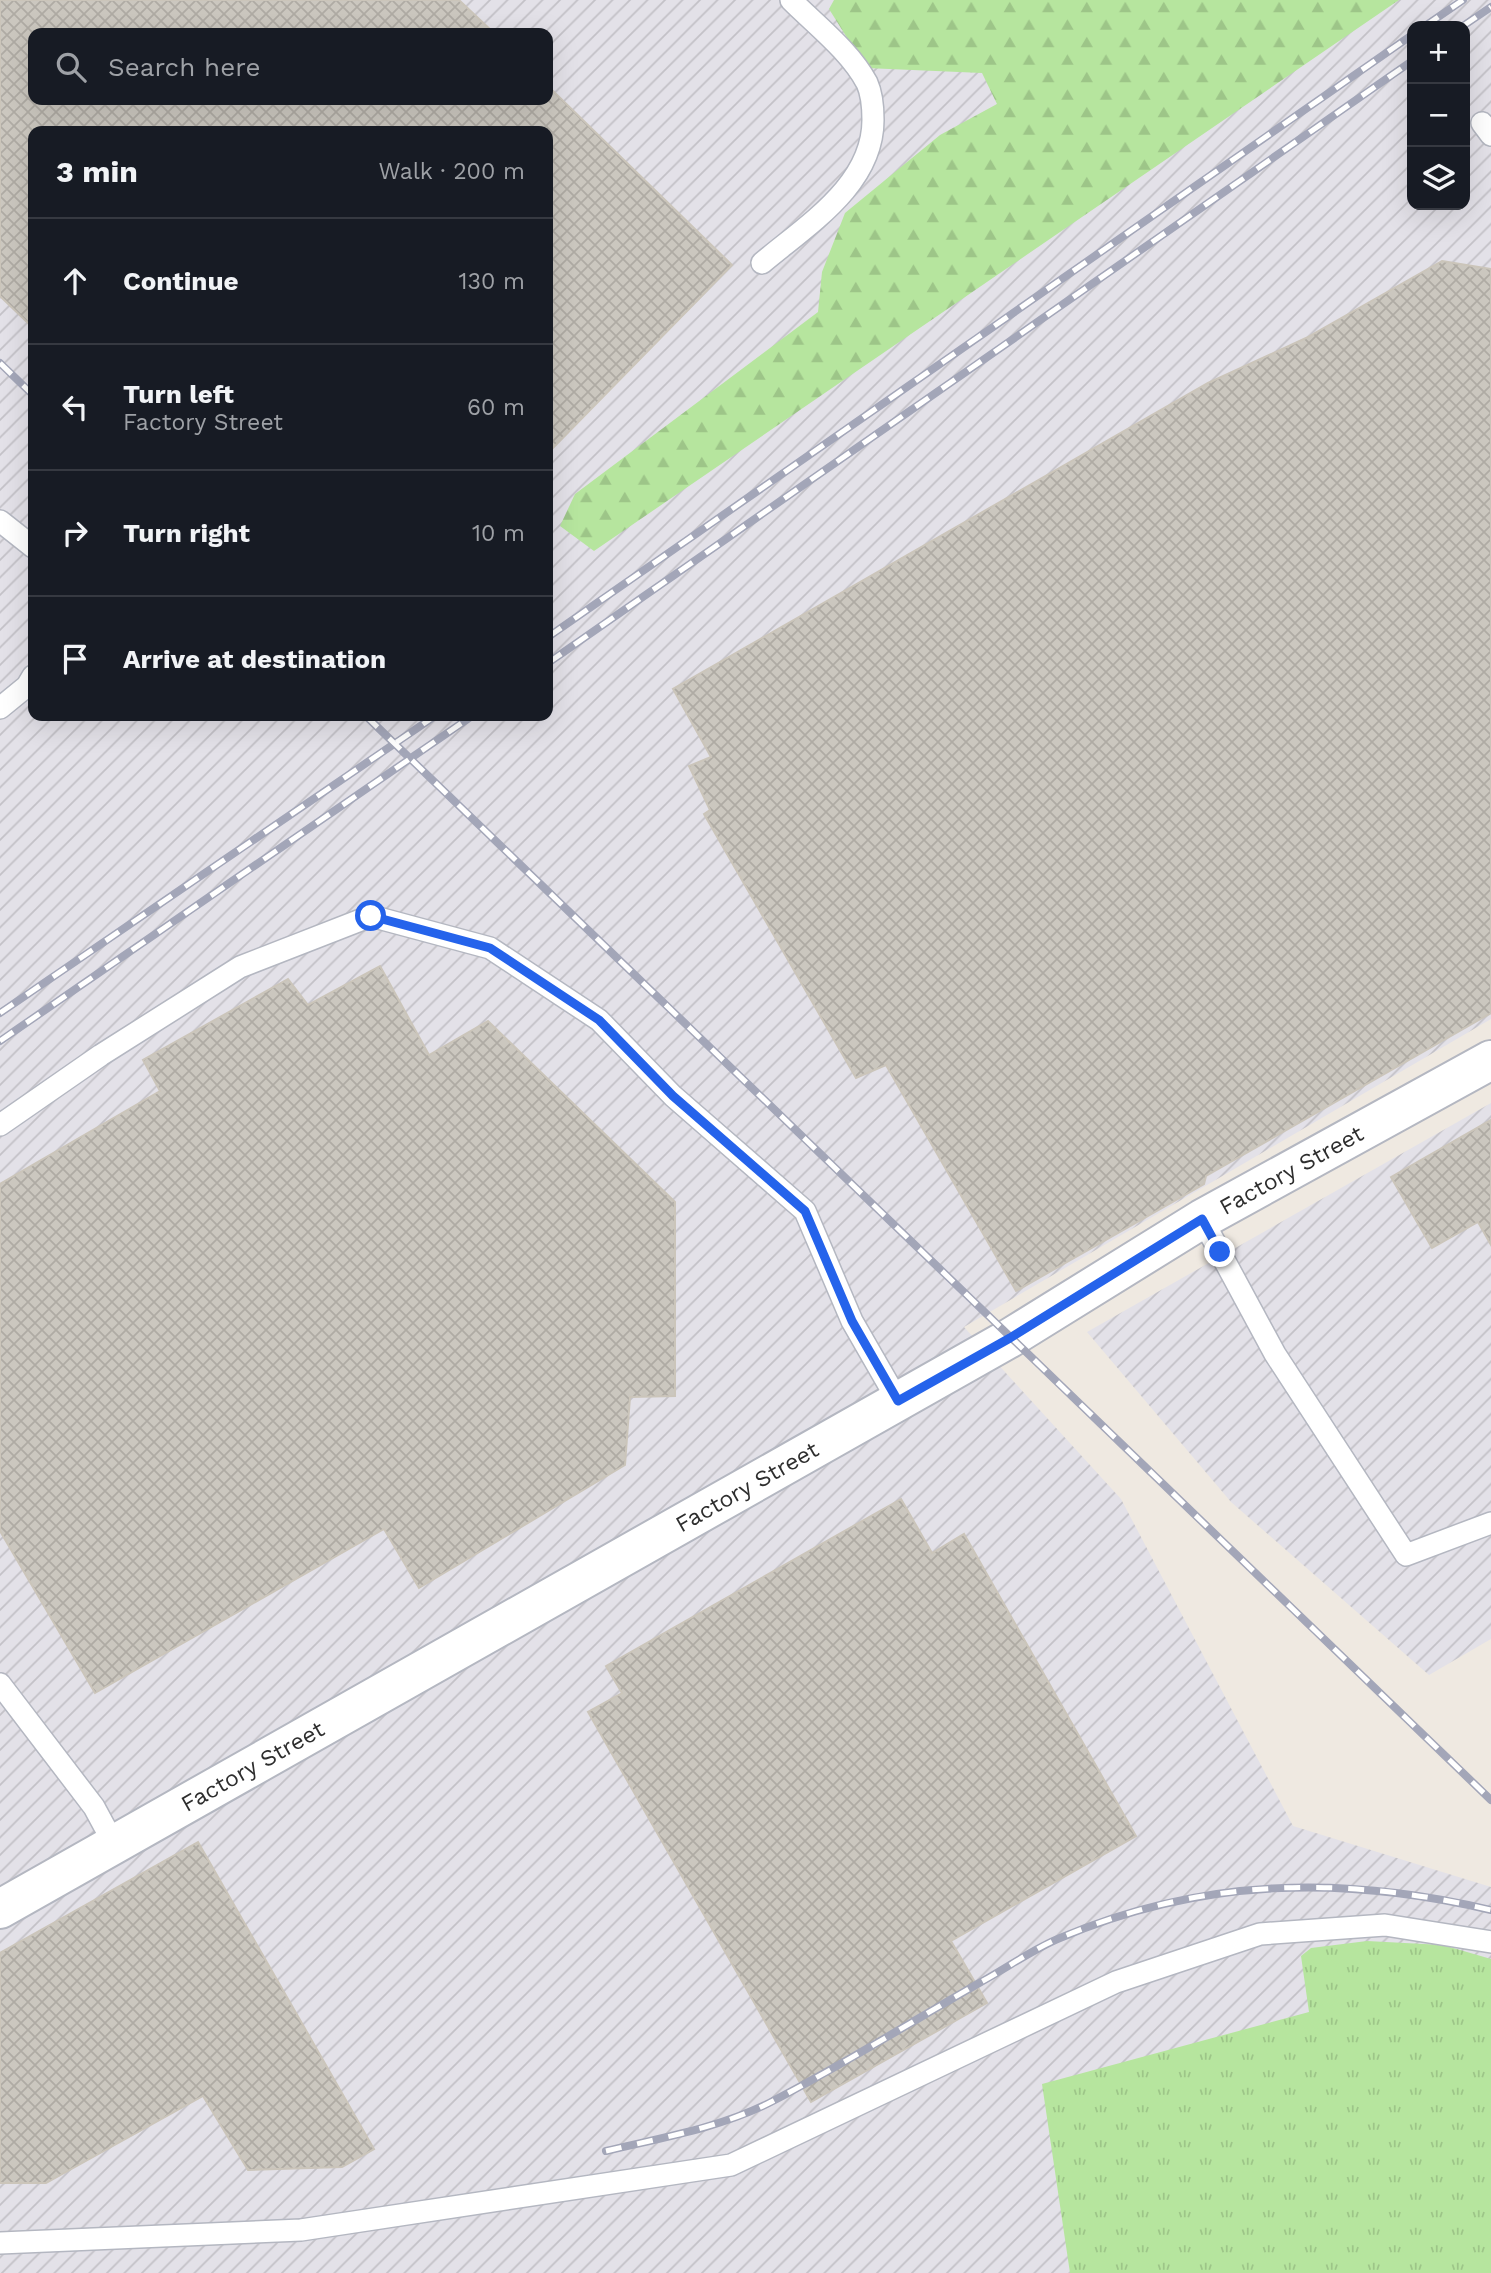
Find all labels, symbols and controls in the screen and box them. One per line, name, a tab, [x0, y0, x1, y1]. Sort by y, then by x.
map controls	[1407, 21, 1470, 210]
button: +	[1407, 21, 1470, 84]
search box	[28, 28, 553, 105]
icon: search	[52, 48, 90, 86]
text: Search here	[108, 52, 260, 82]
button: −	[1407, 84, 1470, 147]
button: layers	[1407, 147, 1470, 210]
text: 3 min	[56, 154, 138, 189]
text: Walk · 200 m	[379, 158, 525, 185]
icon: ahead	[56, 262, 94, 300]
text: Continue	[123, 266, 239, 296]
text: 130 m	[459, 268, 525, 295]
text: Turn left	[123, 379, 234, 409]
icon: left	[56, 388, 94, 426]
text: 60 m	[467, 394, 525, 421]
text: Factory Street	[123, 409, 283, 436]
icon: right	[56, 514, 94, 552]
text: Turn right	[123, 518, 250, 548]
text: 10 m	[472, 520, 525, 547]
icon: arrive	[56, 640, 94, 678]
text: Arrive at destination	[123, 644, 386, 674]
route start	[355, 900, 386, 931]
street label: Factory Street	[1215, 1120, 1368, 1221]
route end	[1204, 1236, 1235, 1267]
street label: Factory Street	[671, 1436, 824, 1538]
street label: Factory Street	[176, 1715, 329, 1818]

